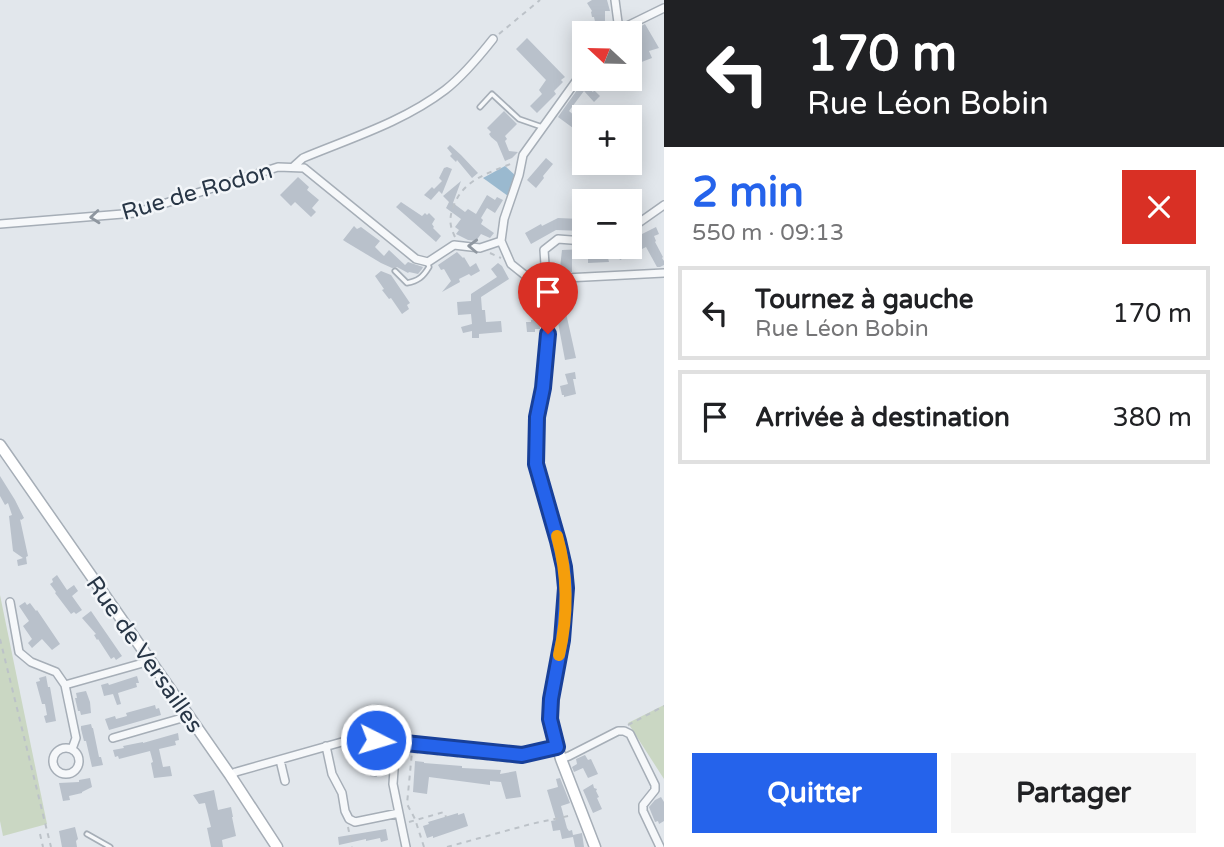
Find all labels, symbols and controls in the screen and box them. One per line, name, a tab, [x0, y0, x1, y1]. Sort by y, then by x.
north arrow	[572, 21, 642, 91]
map controls	[572, 21, 642, 259]
text: 170 m	[807, 25, 957, 84]
icon: left	[692, 28, 783, 119]
text: Rue Léon Bobin	[807, 85, 1049, 123]
button: +	[572, 105, 642, 175]
street label: Rue de Rodon	[119, 157, 276, 227]
text: 2 min	[692, 167, 804, 218]
button: close	[1122, 170, 1196, 244]
button: −	[572, 189, 642, 259]
one-way arrow	[89, 209, 100, 224]
text: 550 m · 09:13	[692, 219, 844, 247]
one-way arrow	[467, 238, 478, 253]
pin	[518, 262, 578, 334]
icon: arrive	[529, 273, 567, 311]
text: Tournez à gauche	[755, 284, 974, 315]
icon: left	[696, 294, 734, 332]
text: 170 m	[1112, 298, 1192, 329]
text: Rue Léon Bobin	[755, 315, 929, 343]
icon: arrive	[696, 398, 734, 436]
text: Arrivée à destination	[755, 402, 1010, 433]
text: 380 m	[1112, 402, 1192, 433]
street label: Rue de Versailles	[80, 571, 209, 738]
position arrow	[339, 703, 413, 777]
button: Quitter	[692, 753, 937, 833]
button: Partager	[951, 753, 1196, 833]

